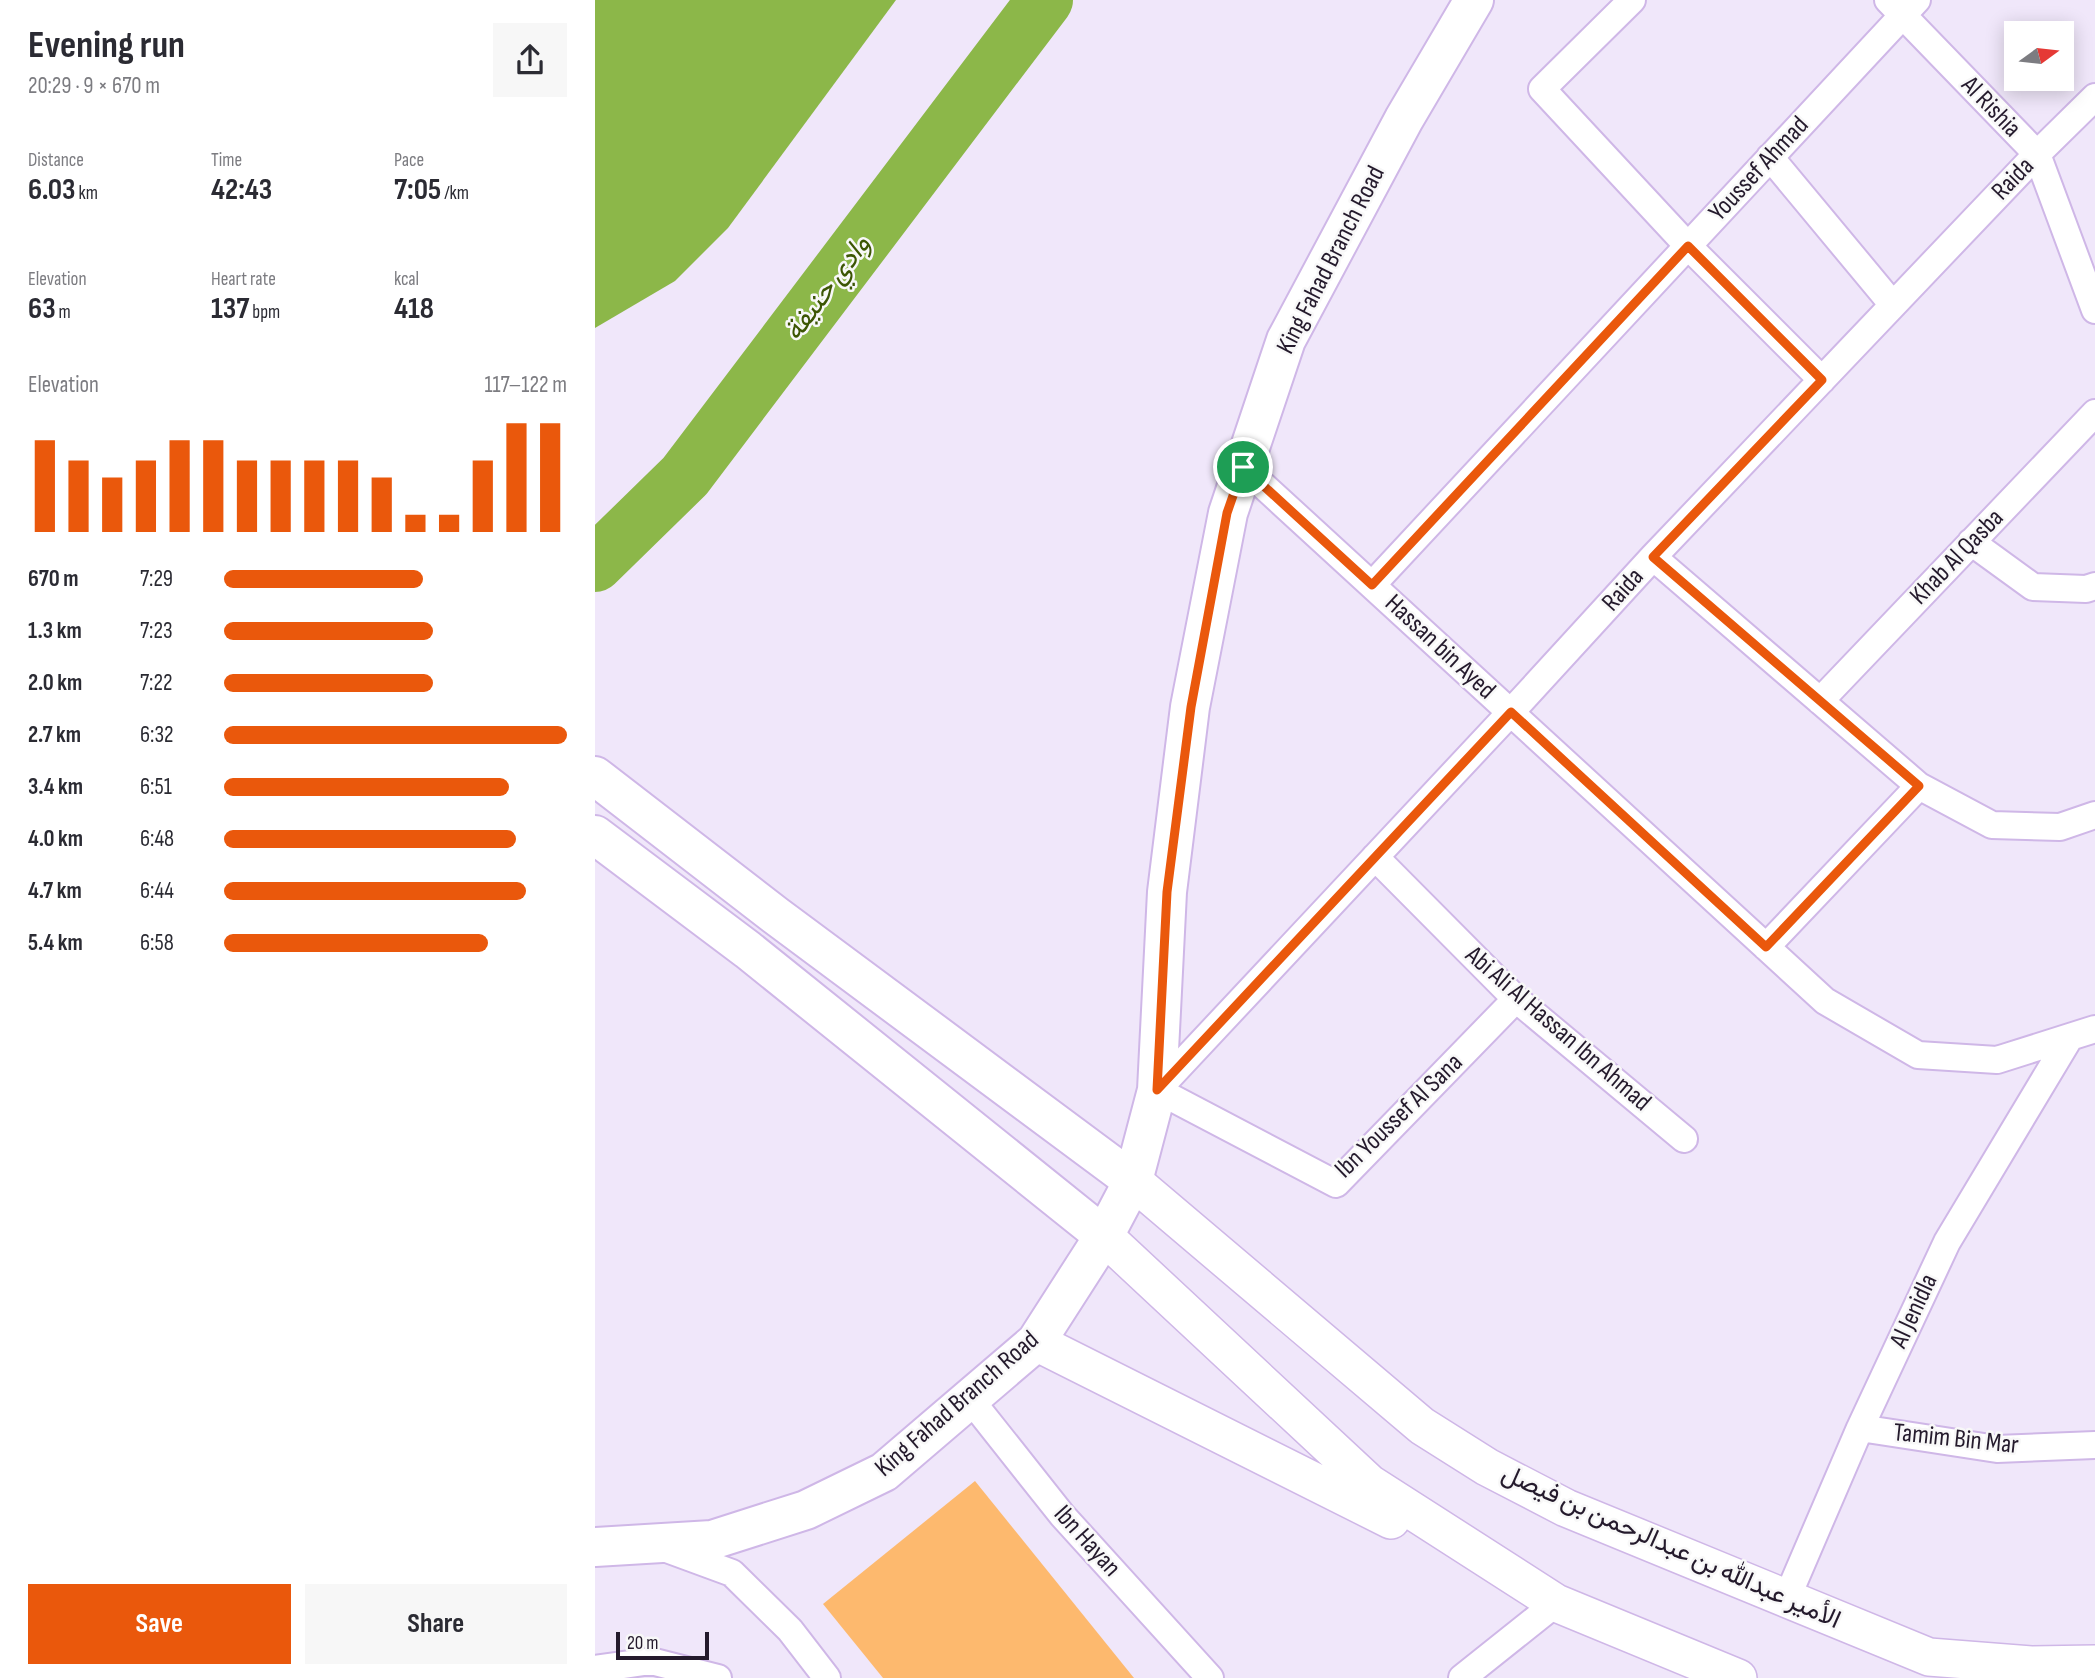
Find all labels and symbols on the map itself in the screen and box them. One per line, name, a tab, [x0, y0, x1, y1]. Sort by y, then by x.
north arrow	[2004, 21, 2074, 91]
street label: Al Rishia	[1954, 69, 2027, 144]
street label: Youssef Ahmad	[1703, 110, 1815, 228]
street label: Raida	[1985, 151, 2041, 207]
street label: King Fahad Branch Road	[1270, 161, 1392, 359]
water label: وادي حنيفة	[777, 228, 882, 350]
pin	[1213, 437, 1273, 497]
street label: Khab Al Qasba	[1904, 503, 2010, 611]
street label: Raida	[1596, 562, 1650, 618]
street label: Hassan bin Ayed	[1378, 588, 1502, 706]
street label: Abi Ali Al Hassan Ibn Ahmad	[1458, 939, 1657, 1118]
street label: Ibn Youssef Al Sana	[1329, 1047, 1469, 1185]
street label: Al Jenidla	[1883, 1269, 1945, 1354]
street label: King Fahad Branch Road	[869, 1325, 1045, 1483]
street label: Tamim Bin Mar	[1892, 1417, 2021, 1461]
street label: الأمير عبدالله بن عبدالرحمن بن فيصل	[1497, 1457, 1846, 1636]
street label: Ibn Hayan	[1047, 1499, 1127, 1583]
scale bar	[616, 1629, 709, 1661]

